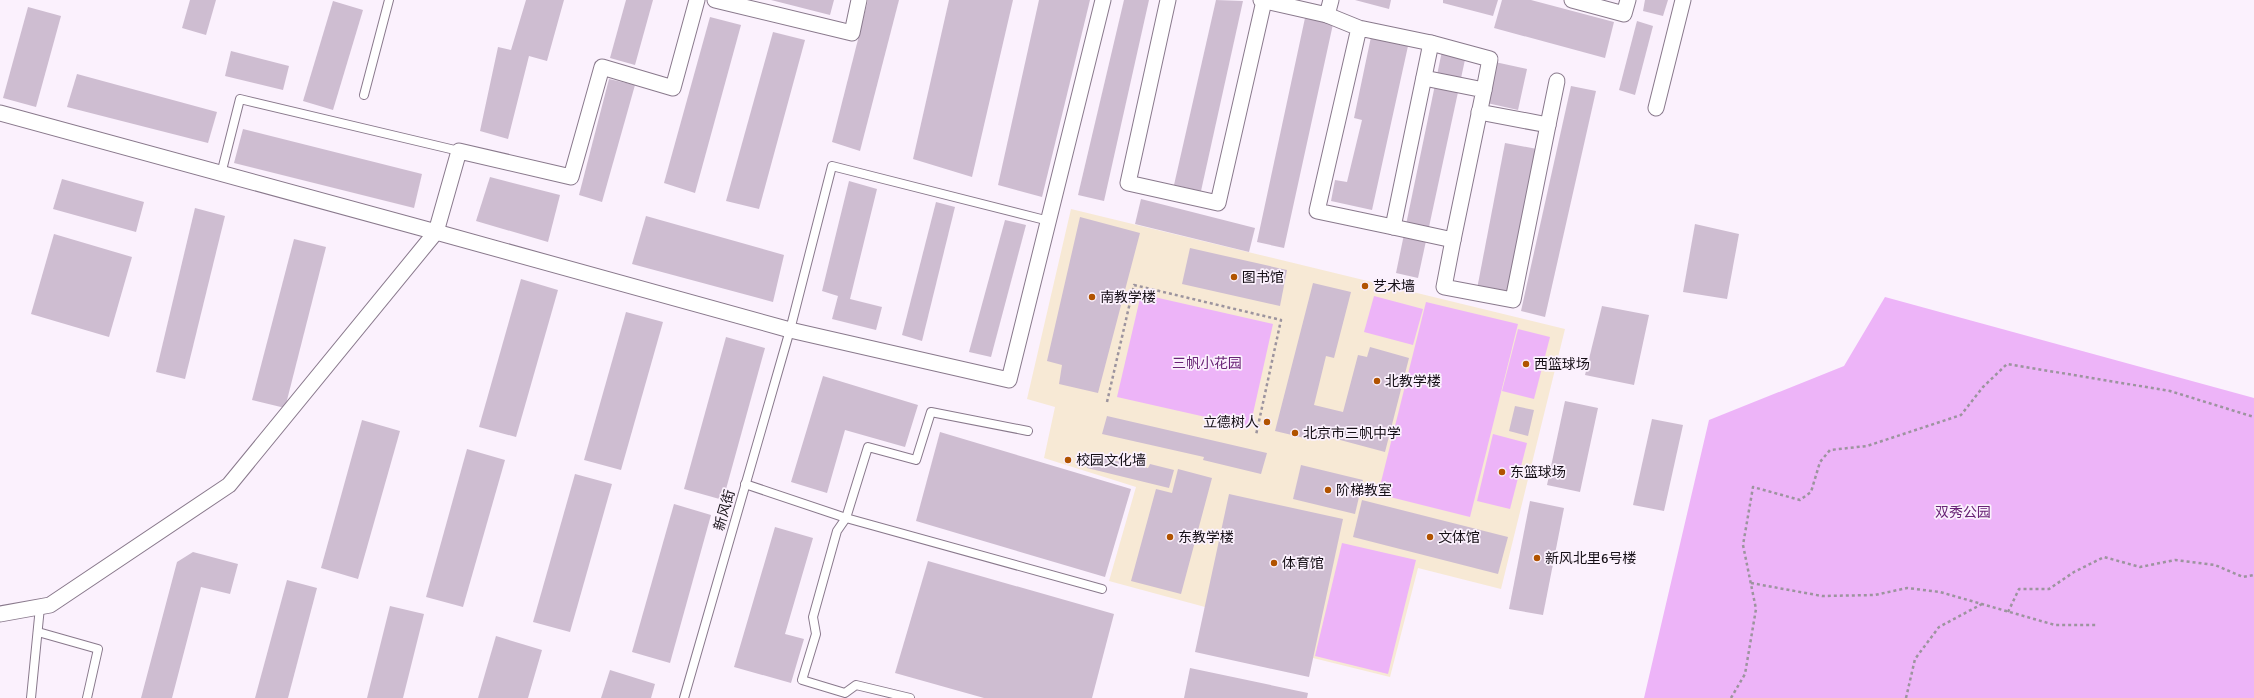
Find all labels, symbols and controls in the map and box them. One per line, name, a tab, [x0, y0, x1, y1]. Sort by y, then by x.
place label: 图书馆	[1242, 269, 1284, 286]
marker: 图书馆	[1229, 272, 1239, 282]
place label: 艺术墙	[1373, 278, 1415, 295]
marker: 艺术墙	[1360, 281, 1370, 291]
place label: 南教学楼	[1100, 289, 1156, 306]
marker: 南教学楼	[1087, 292, 1097, 302]
park label: 三帆小花园	[1172, 355, 1242, 372]
place label: 西篮球场	[1534, 356, 1590, 373]
marker: 西篮球场	[1521, 359, 1531, 369]
place label: 北教学楼	[1385, 373, 1441, 390]
marker: 北教学楼	[1372, 376, 1382, 386]
place label: 立德树人	[1203, 414, 1259, 431]
marker: 立德树人	[1262, 417, 1272, 427]
place label: 北京市三帆中学	[1303, 425, 1401, 442]
marker: 北京市三帆中学	[1290, 428, 1300, 438]
place label: 校园文化墙	[1076, 452, 1146, 469]
marker: 校园文化墙	[1063, 455, 1073, 465]
place label: 东篮球场	[1510, 464, 1566, 481]
marker: 东篮球场	[1497, 467, 1507, 477]
place label: 阶梯教室	[1336, 482, 1392, 499]
marker: 阶梯教室	[1323, 485, 1333, 495]
street label: 新风街	[711, 488, 738, 533]
park label: 双秀公园	[1935, 504, 1991, 521]
place label: 东教学楼	[1178, 529, 1234, 546]
place label: 文体馆	[1438, 529, 1480, 546]
marker: 东教学楼	[1165, 532, 1175, 542]
marker: 文体馆	[1425, 532, 1435, 542]
place label: 新风北里6号楼	[1545, 550, 1637, 567]
marker: 新风北里6号楼	[1532, 553, 1542, 563]
place label: 体育馆	[1282, 555, 1324, 572]
marker: 体育馆	[1269, 558, 1279, 568]

